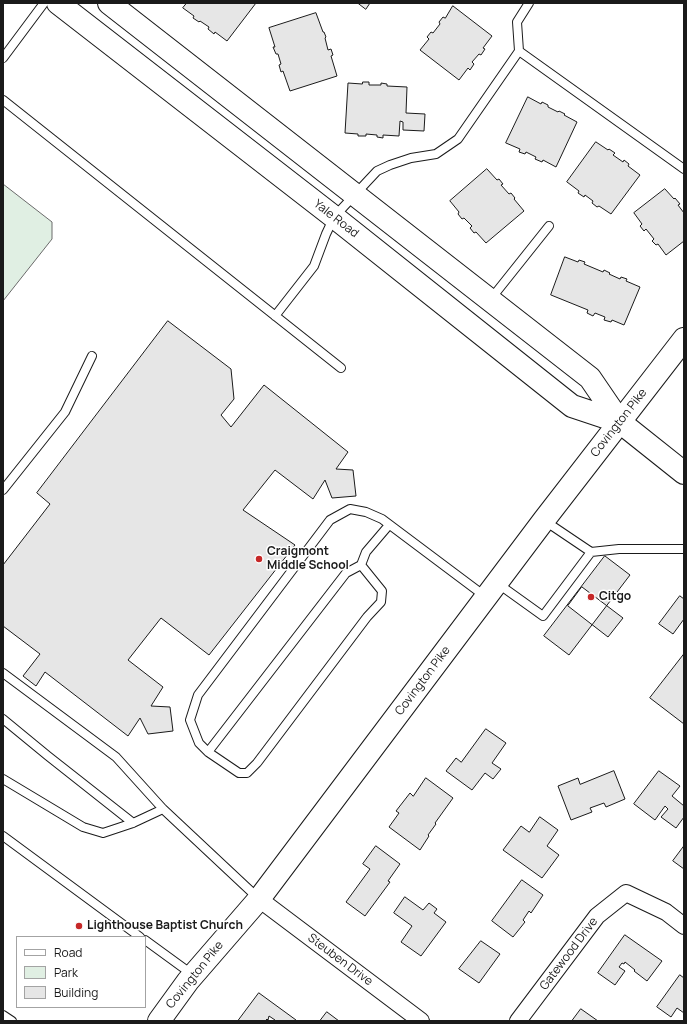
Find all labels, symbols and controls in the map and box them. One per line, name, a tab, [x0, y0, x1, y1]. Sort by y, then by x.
street label: Yale Road	[311, 197, 361, 241]
street label: Covington Pike	[588, 386, 650, 460]
place label: Craigmont Middle School	[267, 545, 349, 573]
marker: Craigmont Middle School	[254, 554, 264, 564]
place label: Citgo	[599, 590, 631, 604]
marker: Citgo	[586, 592, 596, 602]
street label: Covington Pike	[392, 644, 454, 718]
street label: Gatewood Drive	[537, 915, 601, 993]
place label: Lighthouse Baptist Church	[87, 919, 243, 933]
marker: Lighthouse Baptist Church	[74, 921, 84, 931]
street label: Steuben Drive	[305, 931, 375, 989]
legend	[16, 936, 146, 1008]
street label: Covington Pike	[163, 938, 227, 1012]
text: Road	[54, 944, 82, 961]
text: Park	[54, 964, 78, 981]
text: Building	[54, 984, 98, 1001]

